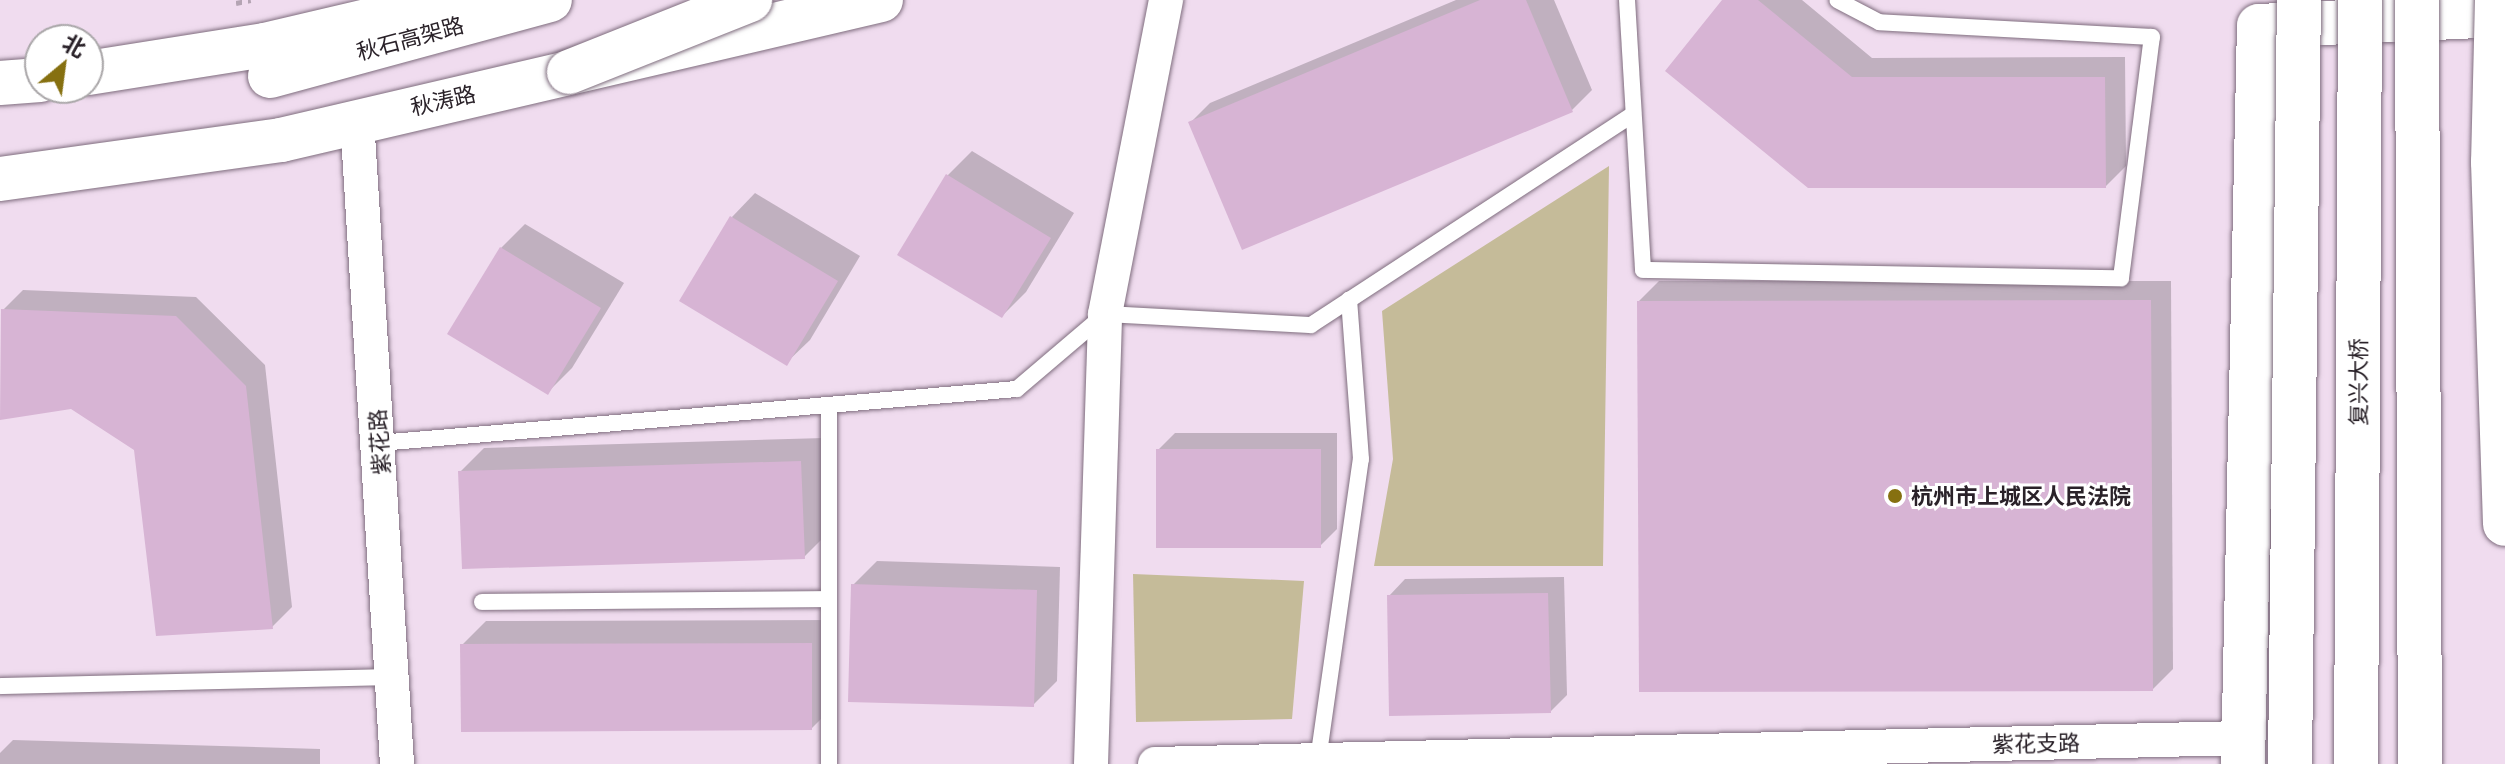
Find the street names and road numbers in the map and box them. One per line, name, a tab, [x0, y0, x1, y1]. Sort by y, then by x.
street label: 秋石高架路	[353, 11, 467, 65]
street label: 秋涛路	[408, 80, 478, 120]
street label: 复兴大桥	[2345, 338, 2371, 426]
street label: 紫花路	[364, 408, 394, 476]
street label: 紫花支路	[1992, 729, 2080, 757]

